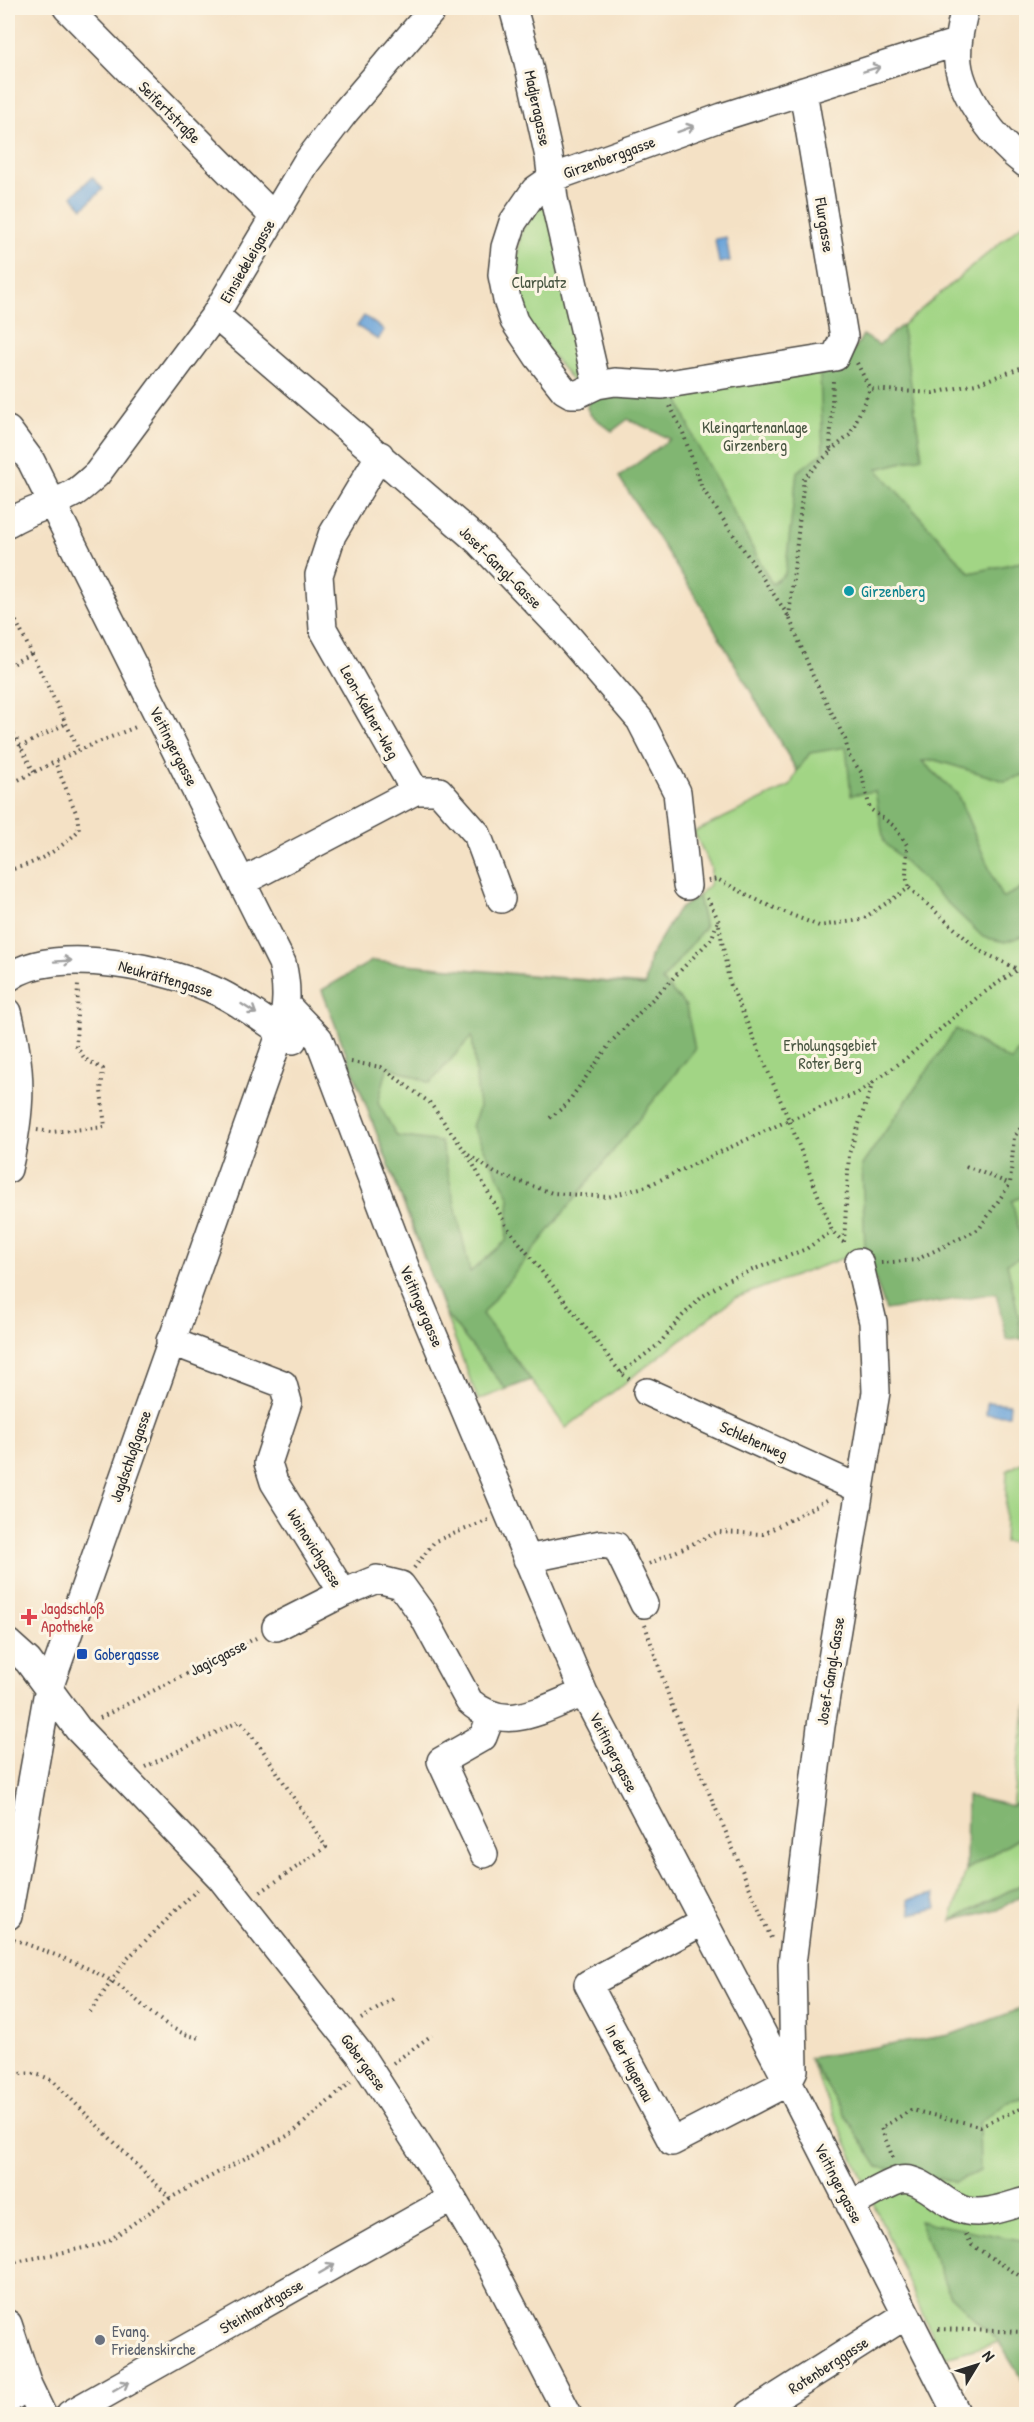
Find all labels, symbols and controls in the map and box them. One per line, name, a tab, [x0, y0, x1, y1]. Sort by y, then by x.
one-way arrow	[862, 63, 881, 74]
street label: Madjeragasse	[519, 68, 557, 148]
street label: Seifertstraße	[134, 76, 207, 149]
one-way arrow	[677, 123, 695, 134]
street label: Girzenberggasse	[560, 130, 659, 184]
street label: Flurgasse	[810, 195, 840, 254]
street label: Einsiedeleigasse	[214, 215, 280, 307]
park label: Clarplatz	[511, 271, 567, 293]
park label: Kleingartenanlage Girzenberg	[702, 416, 809, 456]
street label: Josef-Gangl-Gasse	[455, 521, 548, 614]
place label: Girzenberg	[861, 580, 925, 602]
marker: Girzenberg	[842, 584, 856, 598]
street label: Leon-Kellner-Weg	[335, 661, 405, 763]
street label: Veitingergasse	[144, 702, 204, 790]
street label: Neukräftengasse	[116, 954, 216, 1002]
one-way arrow	[52, 956, 72, 967]
one-way arrow	[240, 1003, 256, 1015]
park label: Erholungsgebiet Roter Berg	[783, 1034, 877, 1074]
street label: Veitingergasse	[395, 1262, 449, 1351]
street label: Jagdschloßgasse	[104, 1406, 156, 1505]
street label: Schlehenweg	[717, 1415, 791, 1465]
street label: Woinovichgasse	[282, 1505, 348, 1592]
place label: Jagdschloß Apotheke	[41, 1597, 105, 1637]
marker: Jagdschloß Apotheke	[22, 1610, 36, 1624]
street label: Josef-Gangl-Gasse	[811, 1615, 849, 1726]
street label: Jagicgasse	[186, 1633, 251, 1681]
place label: Gobergasse	[94, 1643, 160, 1665]
marker: Gobergasse	[75, 1647, 89, 1661]
street label: Veitingergasse	[584, 1708, 644, 1796]
street label: In der Hagenau	[601, 2021, 660, 2106]
street label: Gobergasse	[336, 2029, 392, 2095]
street label: Veitingergasse	[809, 2139, 869, 2227]
one-way arrow	[318, 2263, 335, 2275]
street label: Steinhardtgasse	[215, 2273, 307, 2339]
place label: Evang. Friedenskirche	[111, 2320, 196, 2360]
street label: Rotenberggasse	[784, 2331, 873, 2399]
marker: Evang. Friedenskirche	[93, 2333, 107, 2347]
north arrow	[947, 2335, 1007, 2395]
text: N	[978, 2346, 1000, 2366]
one-way arrow	[112, 2379, 129, 2391]

